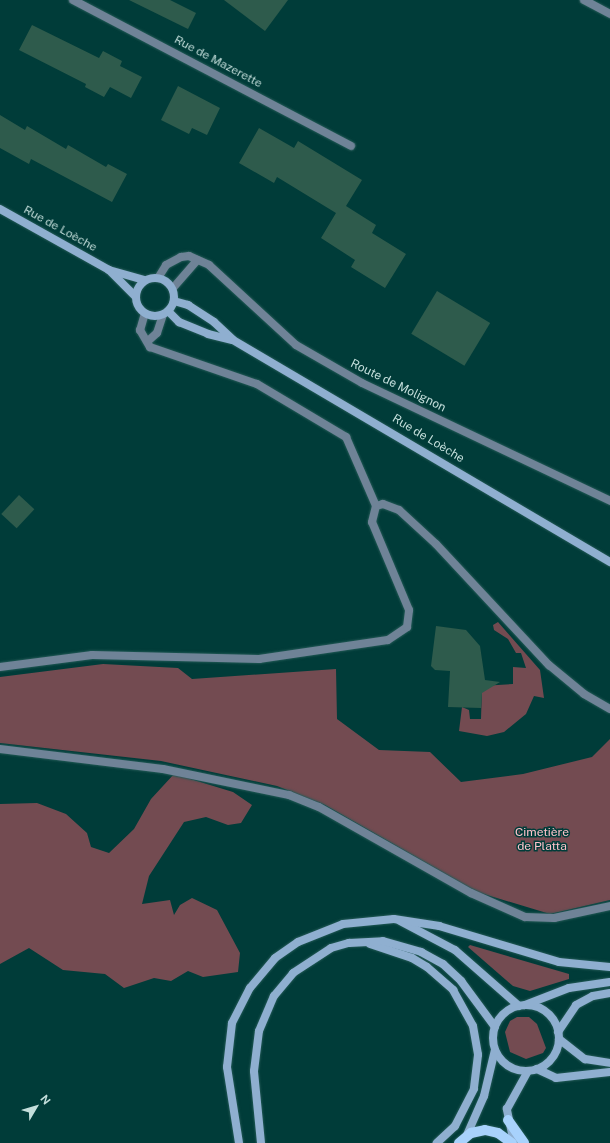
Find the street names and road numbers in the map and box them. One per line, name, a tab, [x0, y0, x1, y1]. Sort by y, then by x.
street label: Rue de Mazerette	[171, 33, 265, 91]
street label: Rue de Loèche	[21, 203, 99, 255]
street label: Route de Molignon	[348, 357, 448, 415]
street label: Rue de Loèche	[389, 412, 467, 466]

